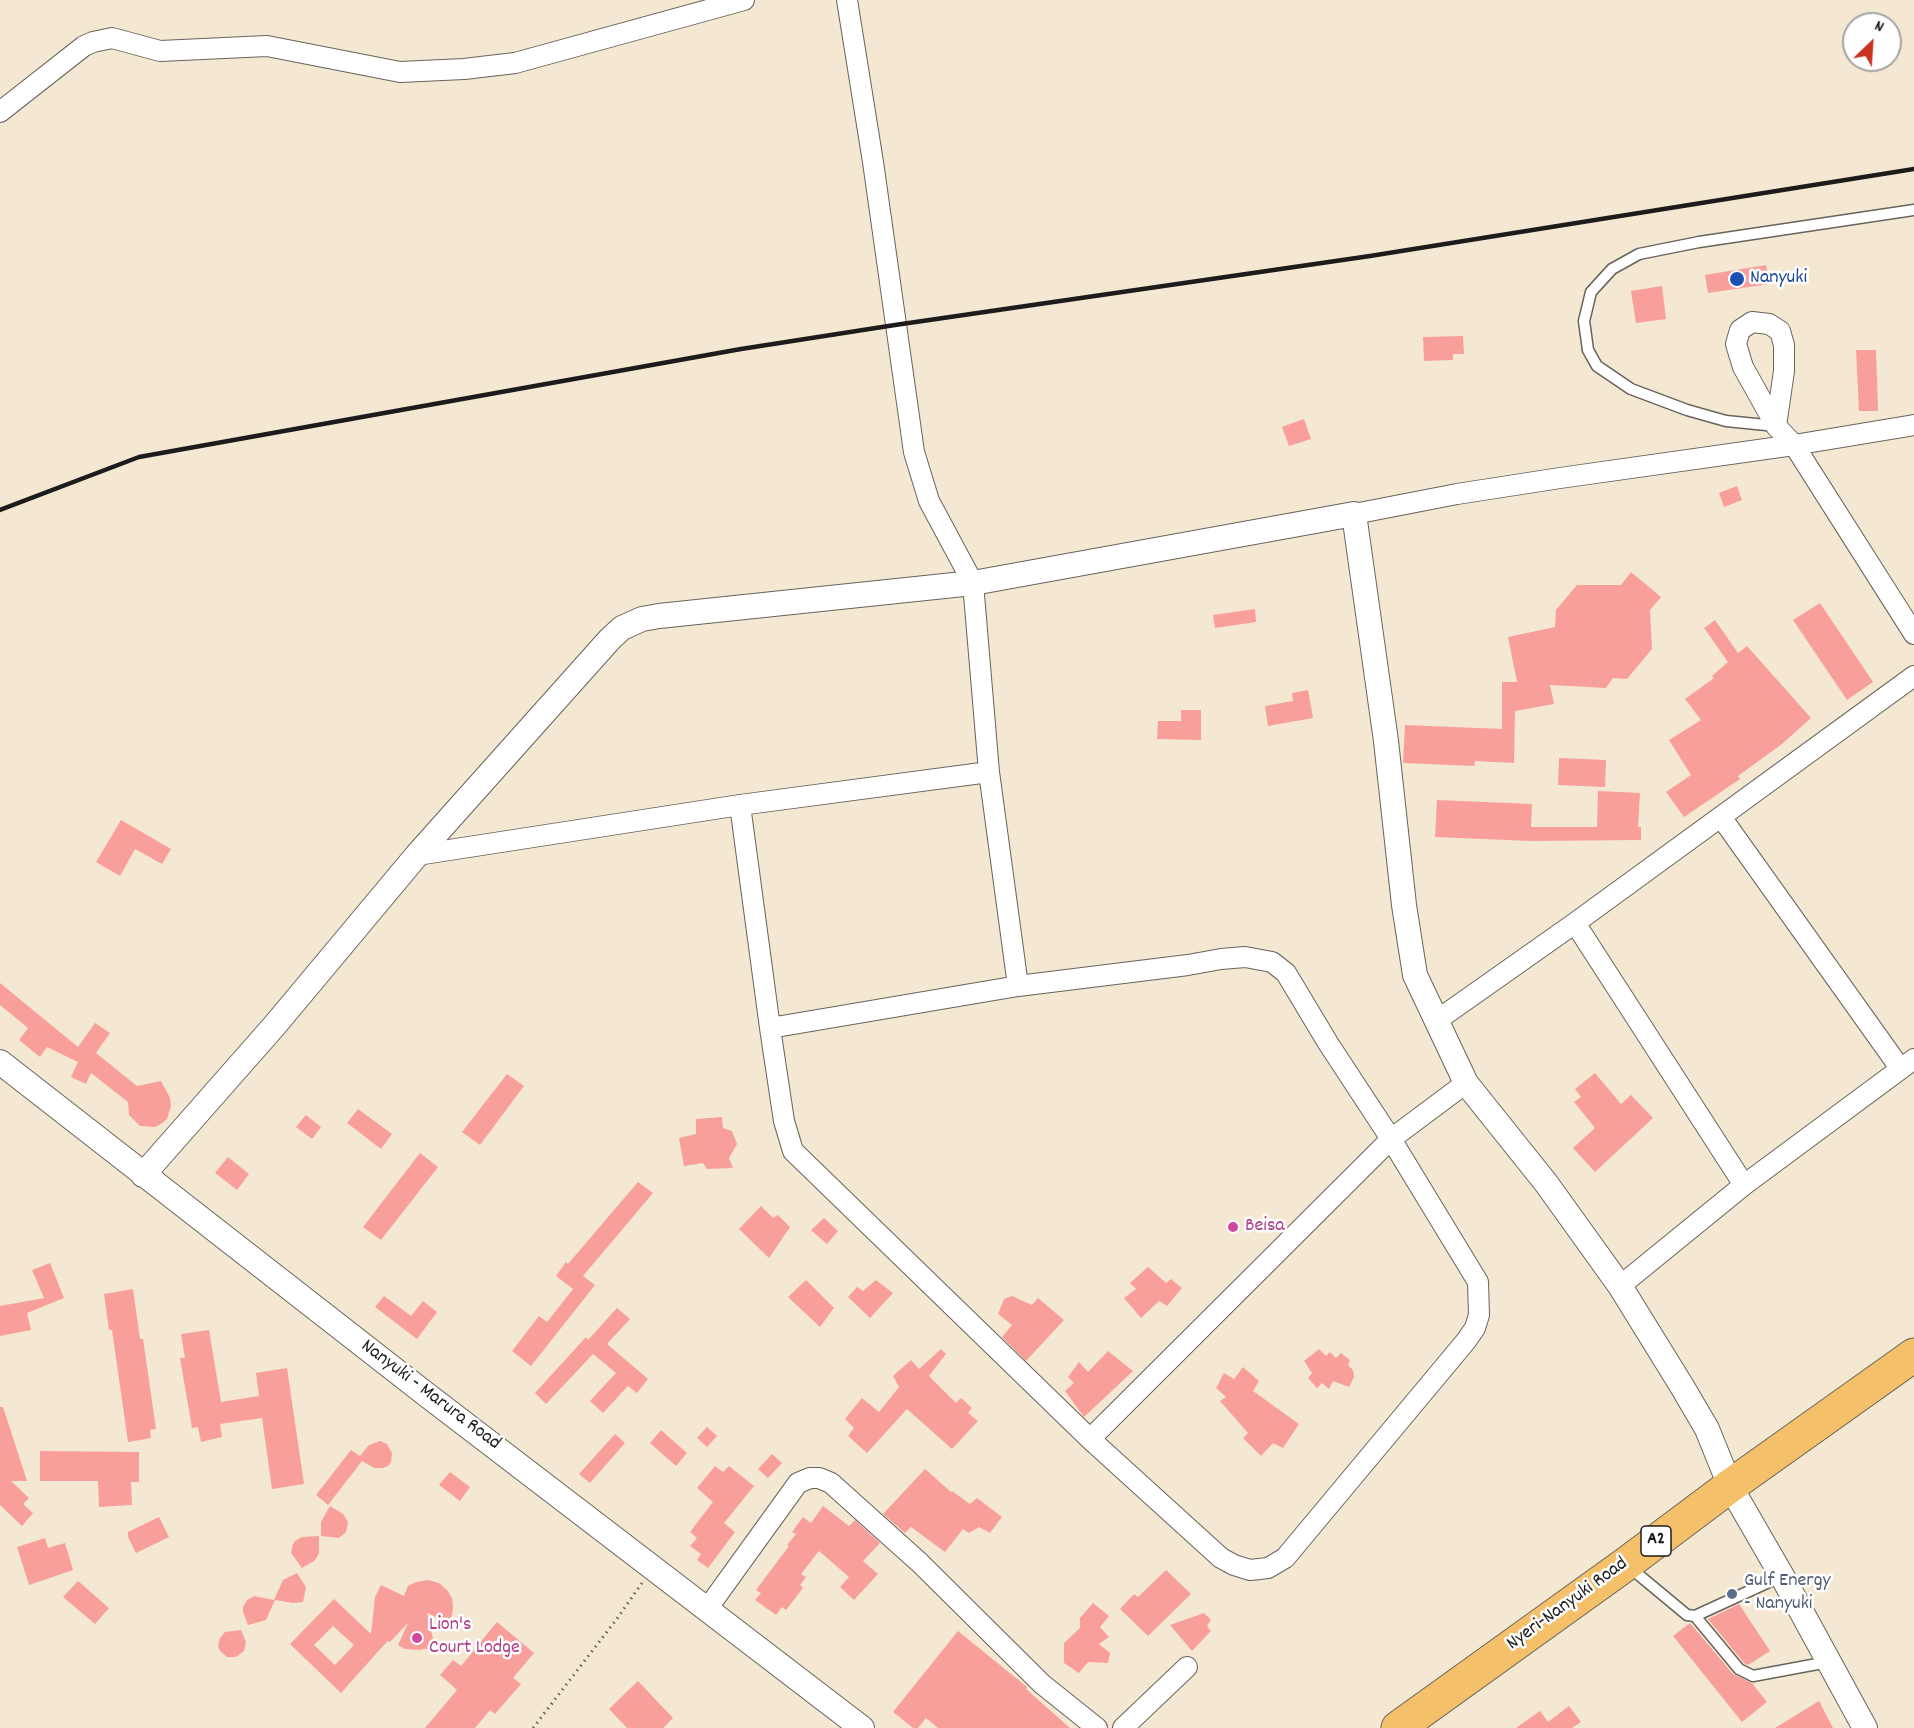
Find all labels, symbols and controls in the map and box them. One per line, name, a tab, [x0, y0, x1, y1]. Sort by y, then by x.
north arrow	[1842, 12, 1902, 72]
text: N	[1871, 15, 1887, 39]
place label: Nanyuki	[1750, 267, 1807, 291]
marker: Nanyuki	[1728, 270, 1746, 288]
place label: Beisa	[1245, 1215, 1285, 1239]
marker: Beisa	[1226, 1220, 1240, 1234]
street label: Nanyuki - Marura Road	[355, 1336, 505, 1456]
road number: A2	[1641, 1526, 1671, 1556]
street label: Nyeri-Nanyuki Road	[1503, 1553, 1633, 1657]
place label: Gulf Energy - Nanyuki	[1744, 1570, 1830, 1617]
marker: Gulf Energy - Nanyuki	[1725, 1587, 1739, 1601]
place label: Lion's Court Lodge	[429, 1614, 520, 1661]
marker: Lion's Court Lodge	[410, 1631, 424, 1645]

